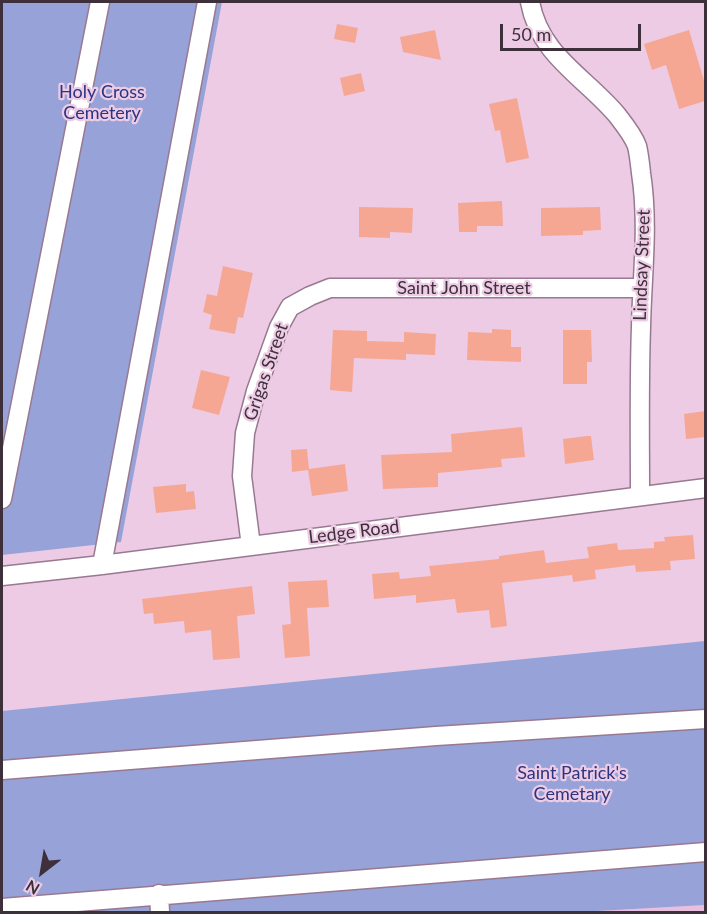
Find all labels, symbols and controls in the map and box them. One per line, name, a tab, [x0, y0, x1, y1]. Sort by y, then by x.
scale bar	[503, 12, 644, 50]
text: 50 m	[511, 23, 551, 45]
park label: Holy Cross Cemetery	[59, 81, 145, 124]
street label: Lindsay Street	[629, 209, 655, 321]
street label: Saint John Street	[397, 277, 531, 299]
street label: Grigas Street	[239, 320, 293, 424]
street label: Ledge Road	[307, 516, 401, 548]
park label: Saint Patrick's Cemetary	[517, 762, 627, 804]
north arrow	[12, 842, 72, 902]
text: N	[22, 877, 43, 899]

